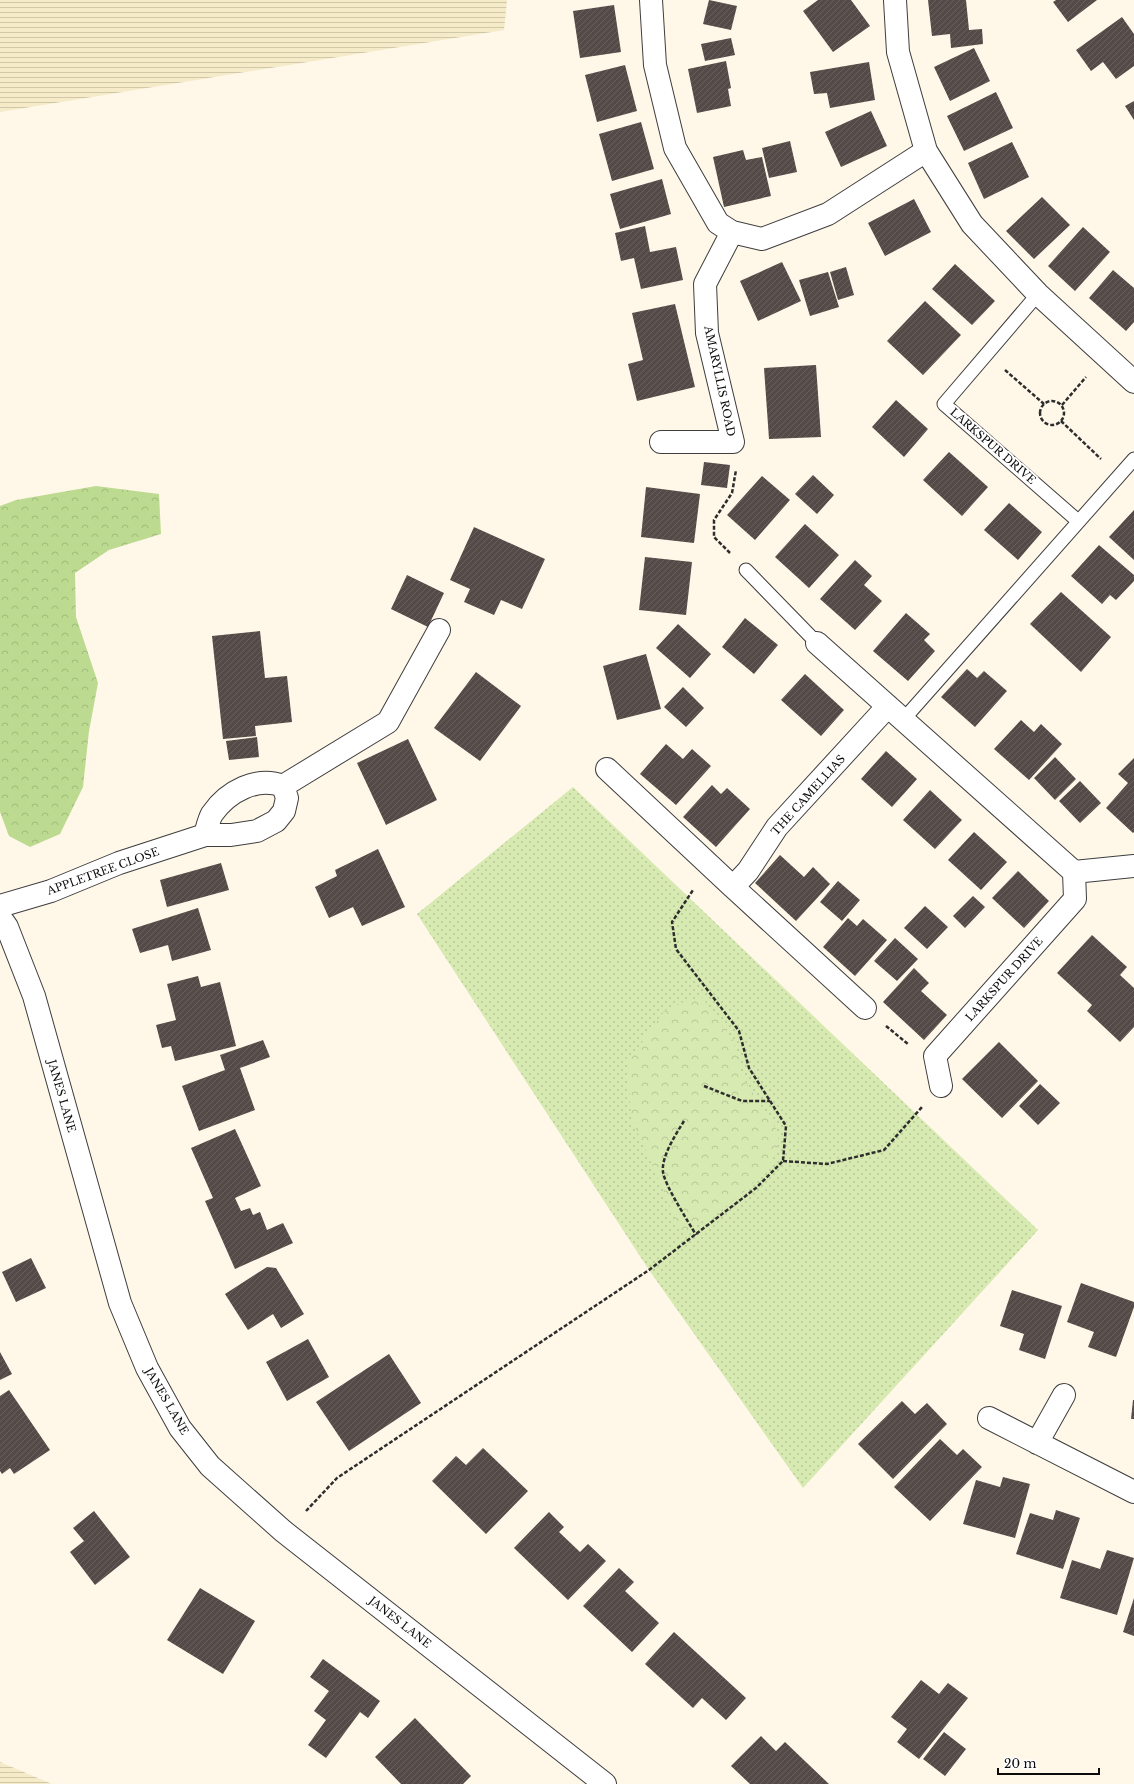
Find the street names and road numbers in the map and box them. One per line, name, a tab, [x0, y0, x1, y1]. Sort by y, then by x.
street label: AMARYLLIS ROAD	[701, 323, 739, 438]
street label: LARKSPUR DRIVE	[947, 405, 1039, 487]
street label: THE CAMELLIAS	[768, 752, 848, 838]
street label: APPLETREE CLOSE	[44, 844, 161, 898]
street label: LARKSPUR DRIVE	[962, 934, 1046, 1024]
street label: JANES LANE	[44, 1056, 79, 1134]
street label: JANES LANE	[141, 1363, 192, 1437]
street label: JANES LANE	[364, 1592, 434, 1651]

